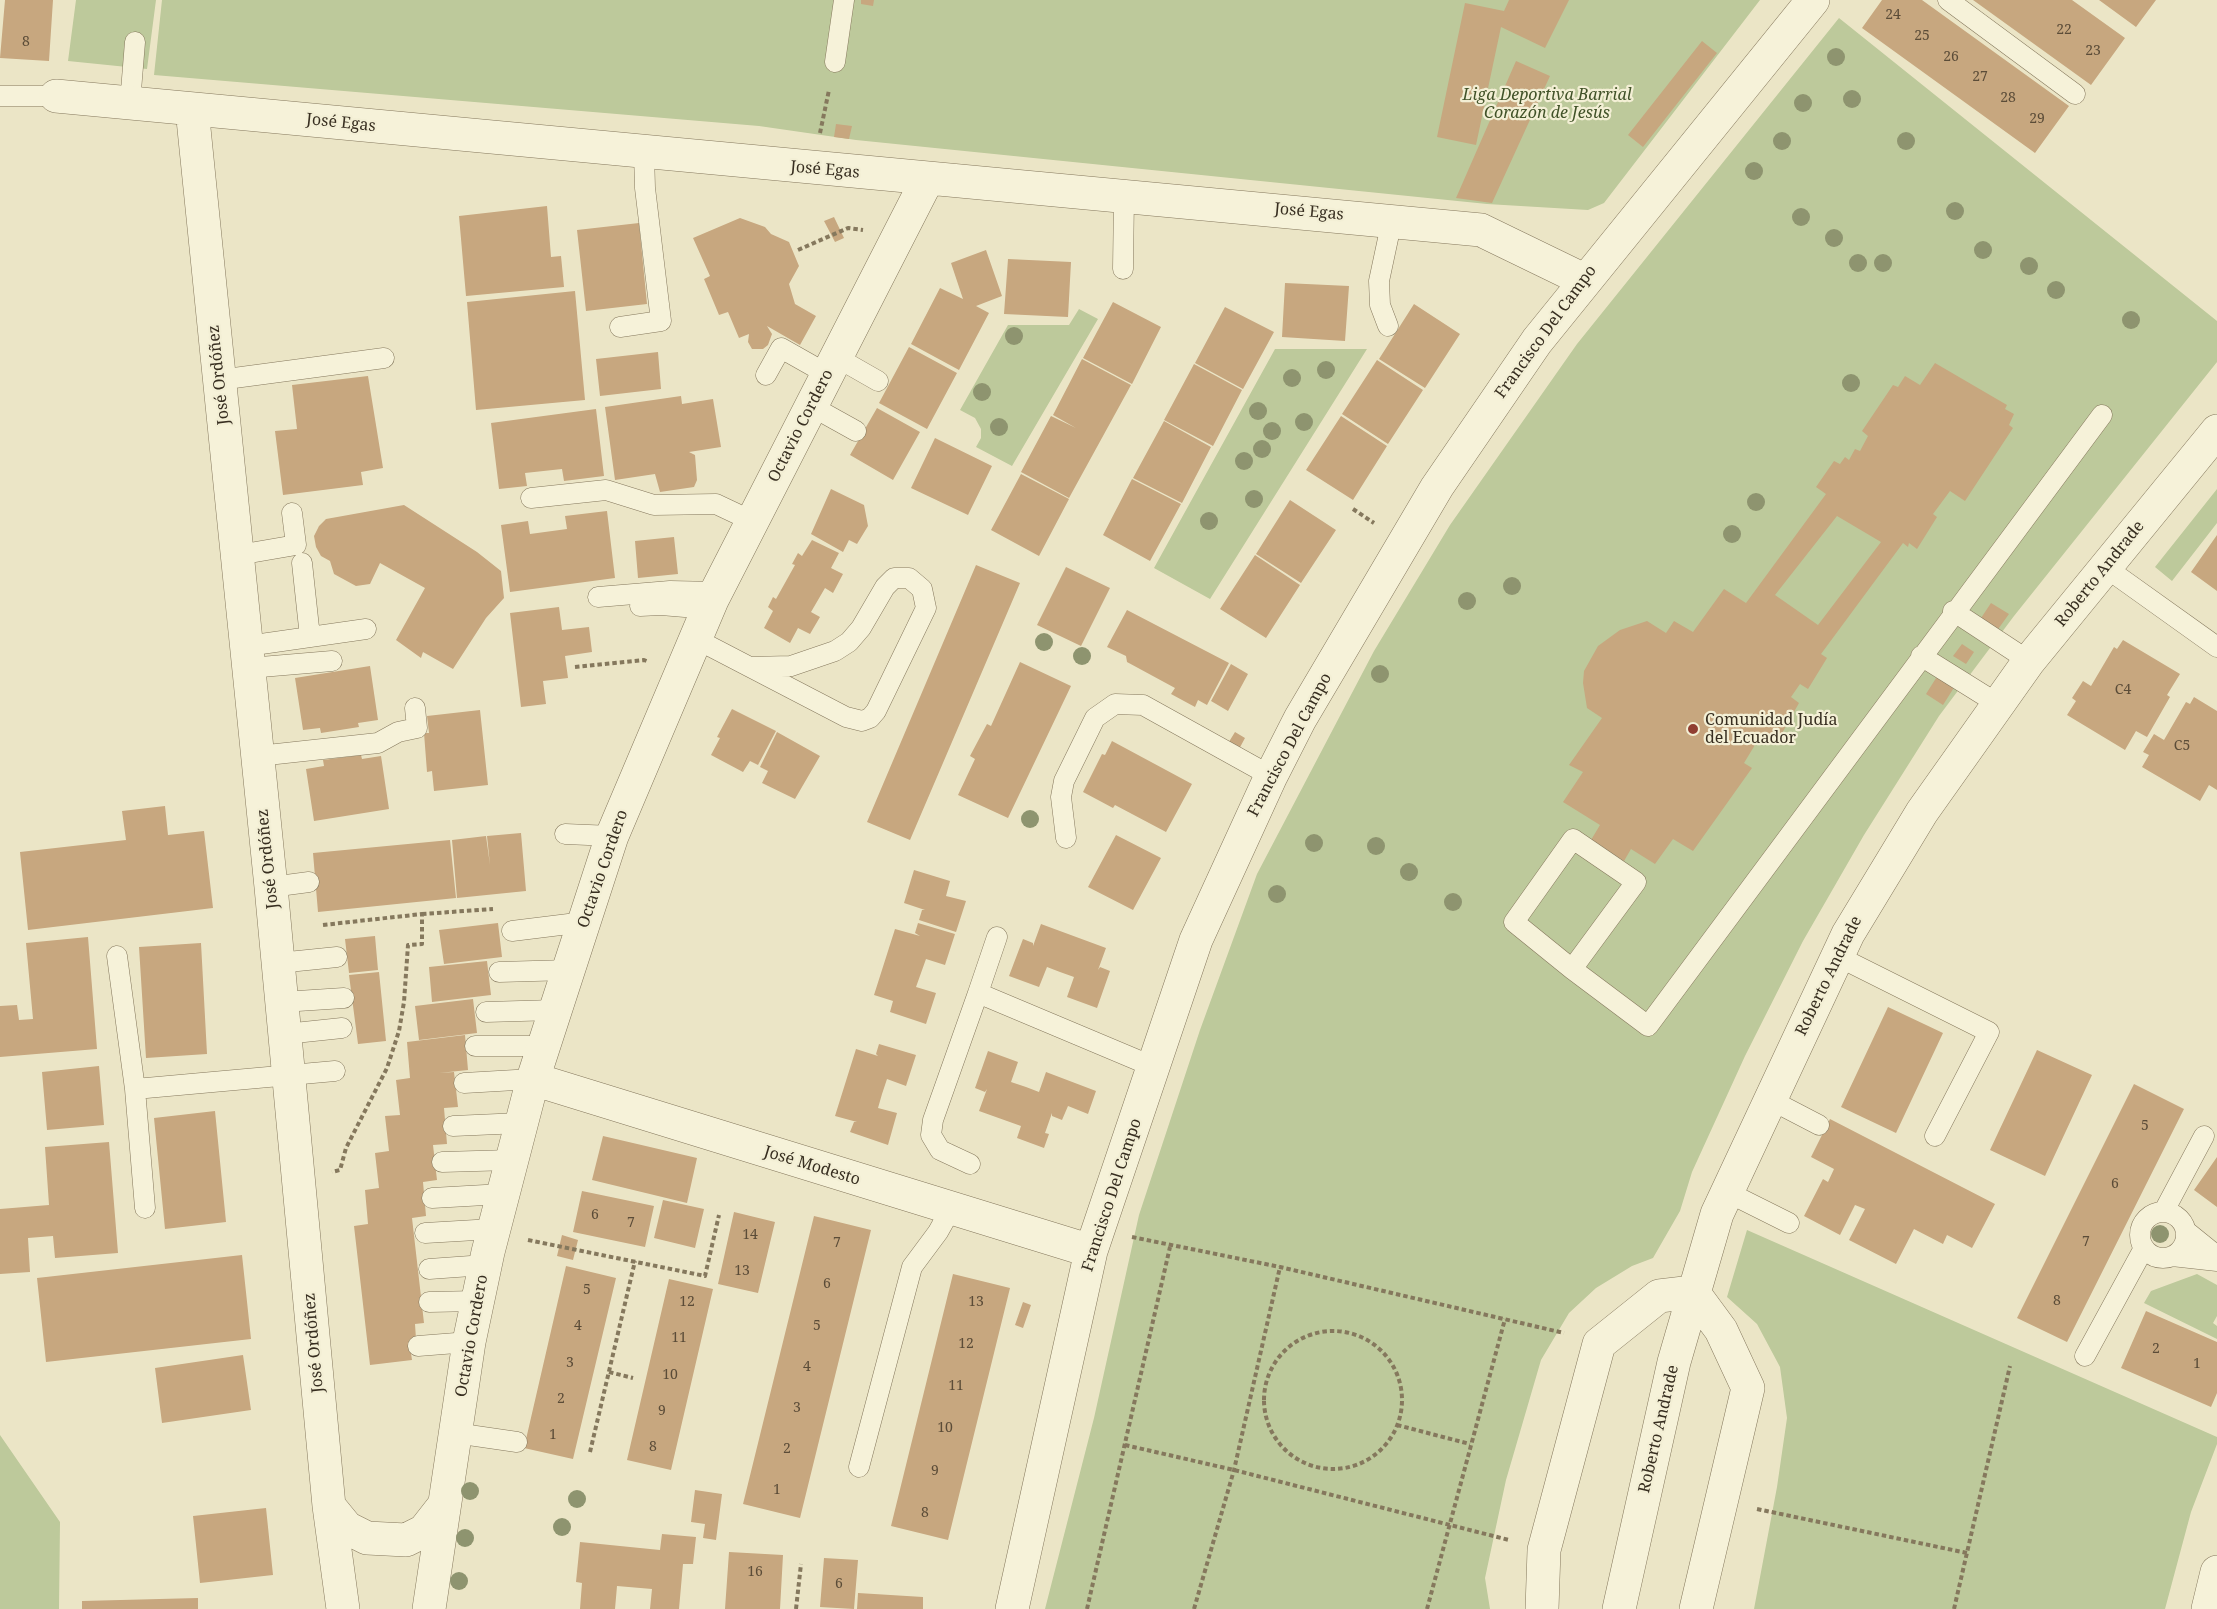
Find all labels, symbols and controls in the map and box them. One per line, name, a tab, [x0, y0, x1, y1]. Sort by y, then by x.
house number: 24	[1885, 7, 1901, 23]
house number: 22	[2056, 22, 2072, 38]
house number: 25	[1914, 28, 1930, 44]
house number: 8	[22, 34, 30, 50]
house number: 23	[2085, 43, 2101, 59]
house number: 26	[1943, 49, 1959, 65]
house number: 27	[1972, 69, 1988, 85]
park label: Liga Deportiva Barrial Corazón de Jesús	[1462, 85, 1632, 123]
house number: 28	[2000, 90, 2016, 106]
street label: José Egas	[305, 110, 377, 136]
house number: 29	[2029, 111, 2045, 127]
street label: José Egas	[789, 157, 861, 183]
street label: José Egas	[1273, 199, 1345, 225]
street label: Francisco Del Campo	[1491, 262, 1601, 402]
street label: José Ordóñez	[204, 324, 234, 426]
street label: Octavio Cordero	[764, 366, 838, 486]
street label: Roberto Andrade	[2051, 517, 2149, 631]
street label: Francisco Del Campo	[1244, 670, 1336, 820]
house number: C4	[2115, 682, 2131, 698]
place label: Comunidad Judía del Ecuador	[1705, 710, 1837, 748]
marker: Comunidad Judía del Ecuador	[1686, 722, 1700, 736]
house number: C5	[2174, 738, 2190, 754]
street label: Octavio Cordero	[574, 807, 632, 931]
street label: José Ordóñez	[253, 808, 283, 910]
street label: Roberto Andrade	[1792, 913, 1866, 1039]
street label: Francisco Del Campo	[1078, 1116, 1146, 1274]
house number: 5	[2141, 1118, 2149, 1134]
street label: José Modesto	[762, 1142, 862, 1190]
house number: 6	[2111, 1176, 2119, 1192]
house number: 6	[591, 1207, 599, 1223]
house number: 7	[627, 1215, 635, 1231]
house number: 14	[742, 1227, 758, 1243]
house number: 7	[2082, 1234, 2090, 1250]
house number: 7	[833, 1235, 841, 1251]
house number: 13	[734, 1263, 750, 1279]
street label: Octavio Cordero	[452, 1273, 492, 1399]
house number: 6	[823, 1276, 831, 1292]
house number: 5	[583, 1282, 591, 1298]
street label: José Ordóñez	[300, 1292, 328, 1394]
house number: 8	[2053, 1293, 2061, 1309]
house number: 12	[679, 1294, 695, 1310]
house number: 13	[968, 1294, 984, 1310]
house number: 4	[574, 1318, 582, 1334]
house number: 5	[813, 1318, 821, 1334]
house number: 11	[671, 1330, 687, 1346]
house number: 12	[958, 1336, 974, 1352]
house number: 2	[2152, 1341, 2160, 1357]
house number: 3	[566, 1355, 574, 1371]
house number: 1	[2193, 1356, 2201, 1372]
house number: 4	[803, 1359, 811, 1375]
street label: Roberto Andrade	[1635, 1363, 1683, 1495]
house number: 10	[662, 1367, 678, 1383]
house number: 11	[948, 1378, 964, 1394]
house number: 2	[557, 1391, 565, 1407]
house number: 3	[793, 1400, 801, 1416]
house number: 9	[658, 1403, 666, 1419]
house number: 10	[937, 1420, 953, 1436]
house number: 1	[549, 1427, 557, 1443]
house number: 8	[649, 1439, 657, 1455]
house number: 2	[783, 1441, 791, 1457]
house number: 9	[931, 1463, 939, 1479]
house number: 1	[773, 1482, 781, 1498]
house number: 8	[921, 1505, 929, 1521]
house number: 16	[747, 1564, 763, 1580]
house number: 6	[835, 1576, 843, 1592]

